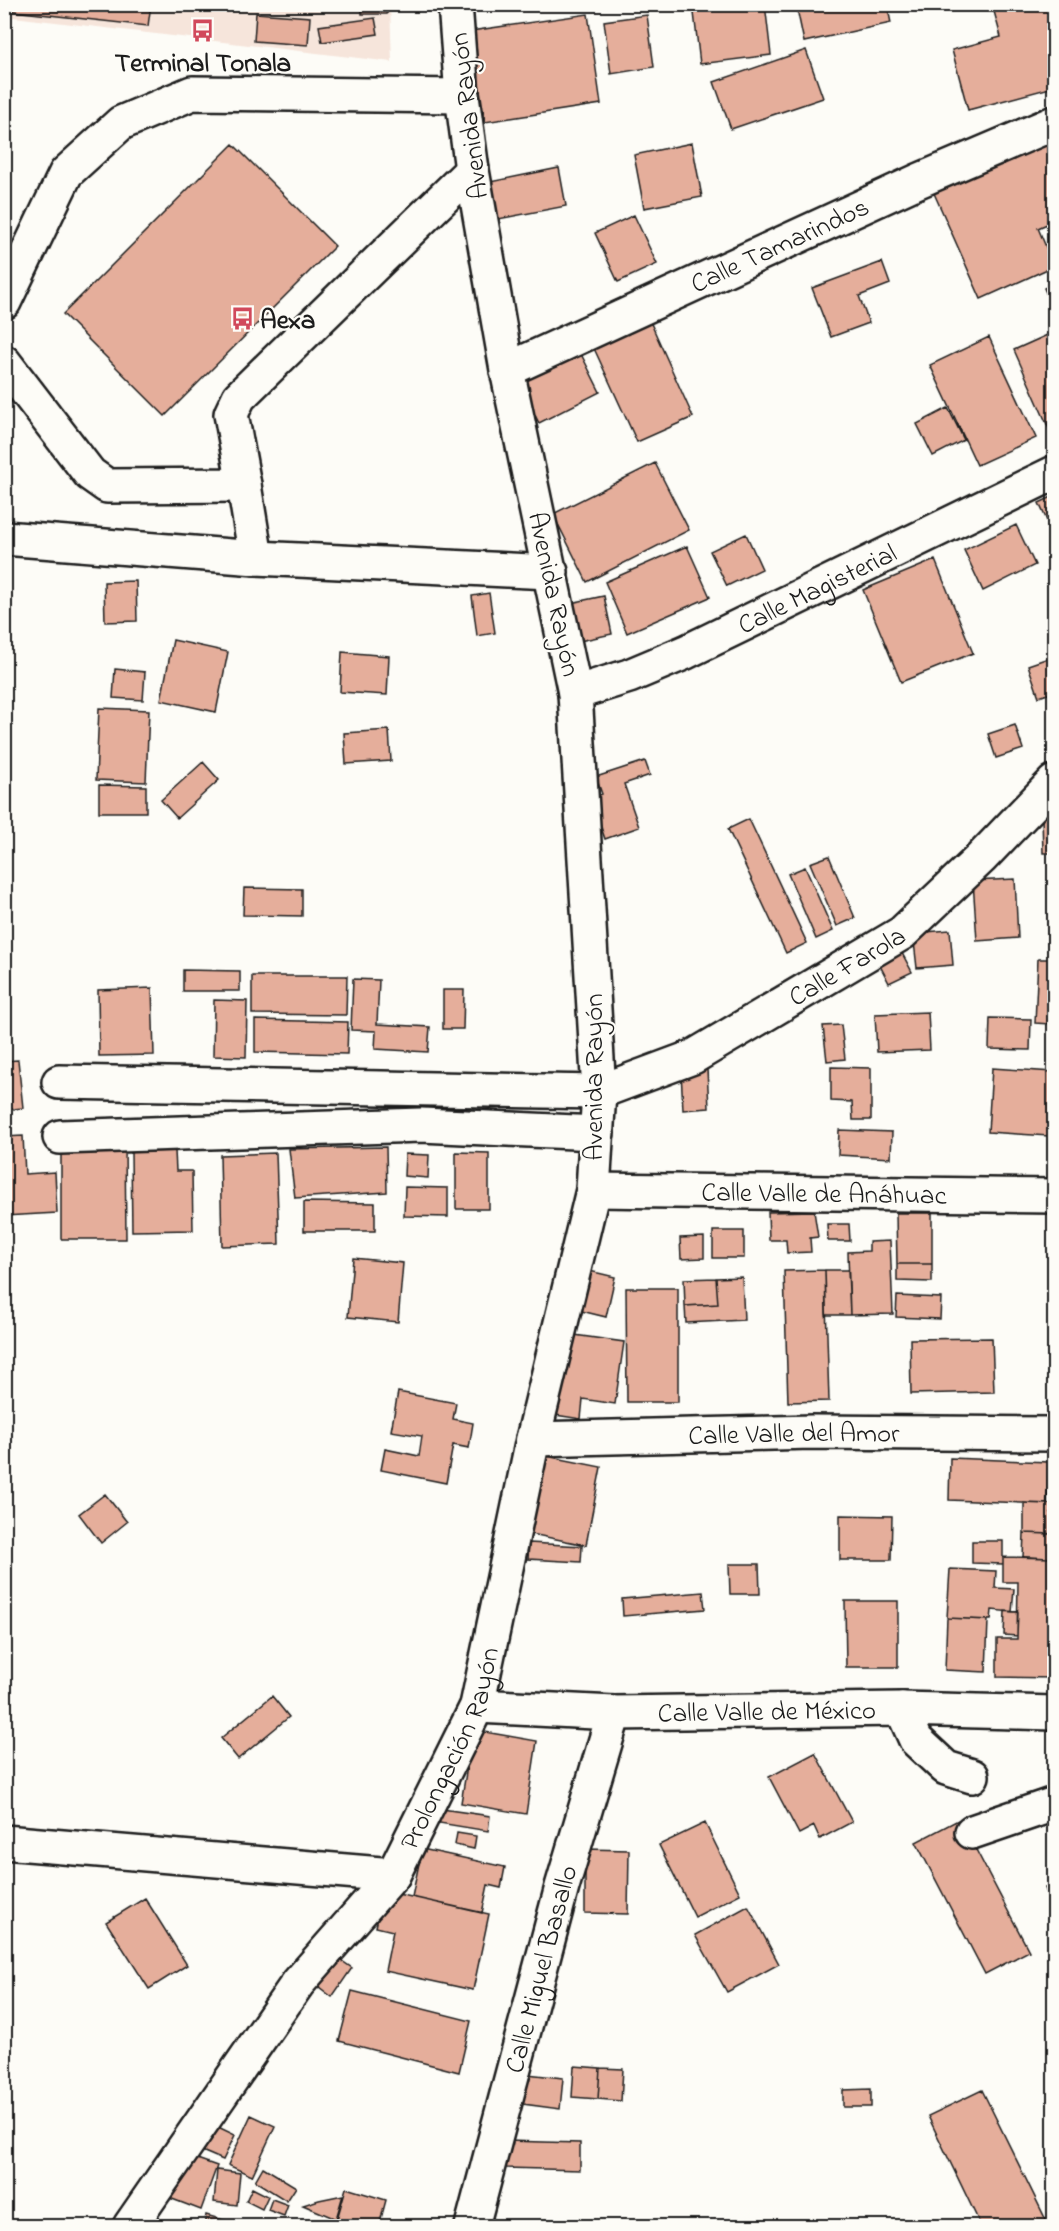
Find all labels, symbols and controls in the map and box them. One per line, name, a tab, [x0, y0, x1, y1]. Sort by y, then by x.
bus stop icon: Terminal Tonala	[190, 17, 216, 43]
street label: Avenida Rayón	[441, 30, 500, 201]
place label: Terminal Tonala	[115, 45, 291, 84]
street label: Calle Tamarindos	[685, 189, 876, 305]
place label: Aexa	[260, 302, 315, 341]
bus stop icon: Aexa	[229, 306, 255, 332]
street label: Avenida Rayón	[516, 509, 589, 680]
street label: Calle Magisterial	[732, 535, 904, 646]
street label: Calle Farola	[782, 918, 914, 1018]
street label: Avenida Rayón	[576, 993, 615, 1161]
street label: Calle Valle de Anáhuac	[701, 1174, 947, 1217]
street label: Calle Valle del Amor	[688, 1415, 900, 1457]
street label: Prolongación Rayón	[391, 1644, 511, 1857]
street label: Calle Valle de México	[657, 1692, 876, 1734]
street label: Calle Miguel Basallo	[496, 1861, 589, 2078]

